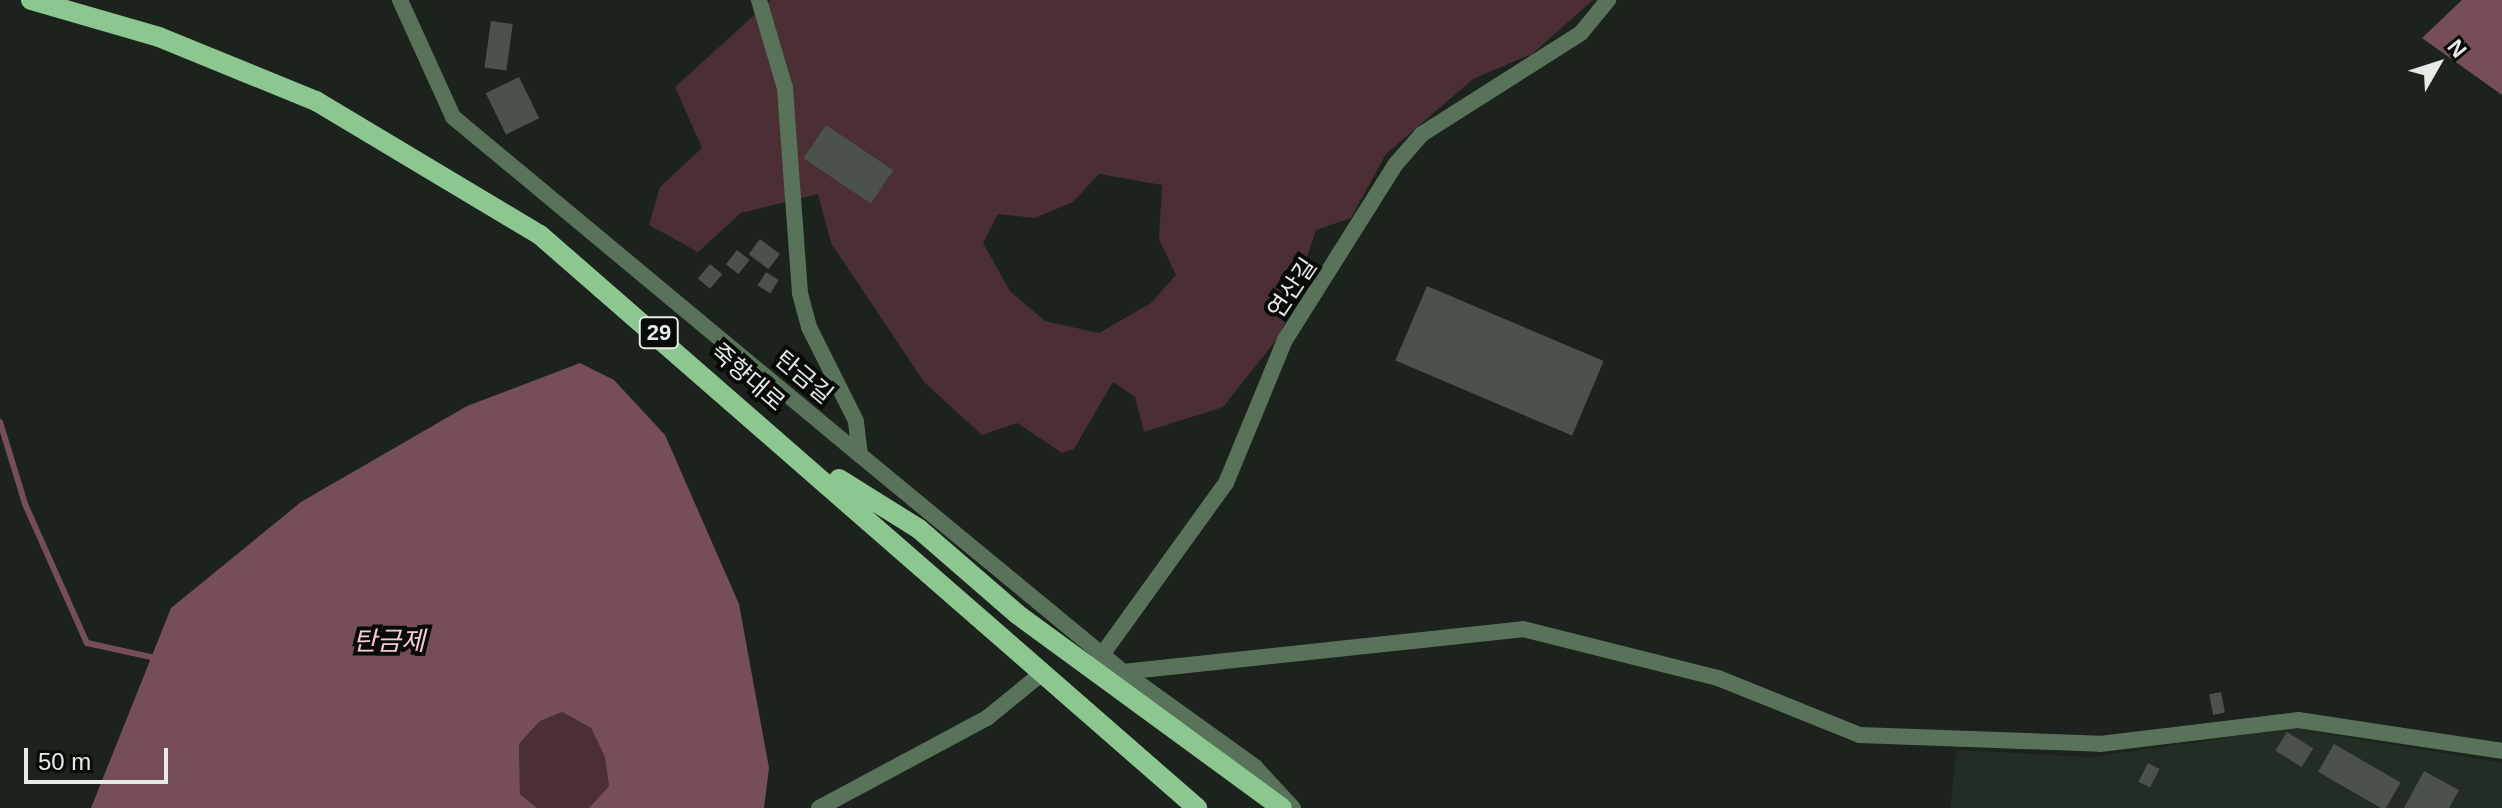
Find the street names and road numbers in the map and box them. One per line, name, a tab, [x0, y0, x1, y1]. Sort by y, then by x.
street label: 연산길	[1262, 252, 1322, 324]
road number: 29	[637, 315, 681, 351]
street label: 죽향대로	[705, 337, 791, 417]
street label: 탄금길	[769, 345, 839, 409]

